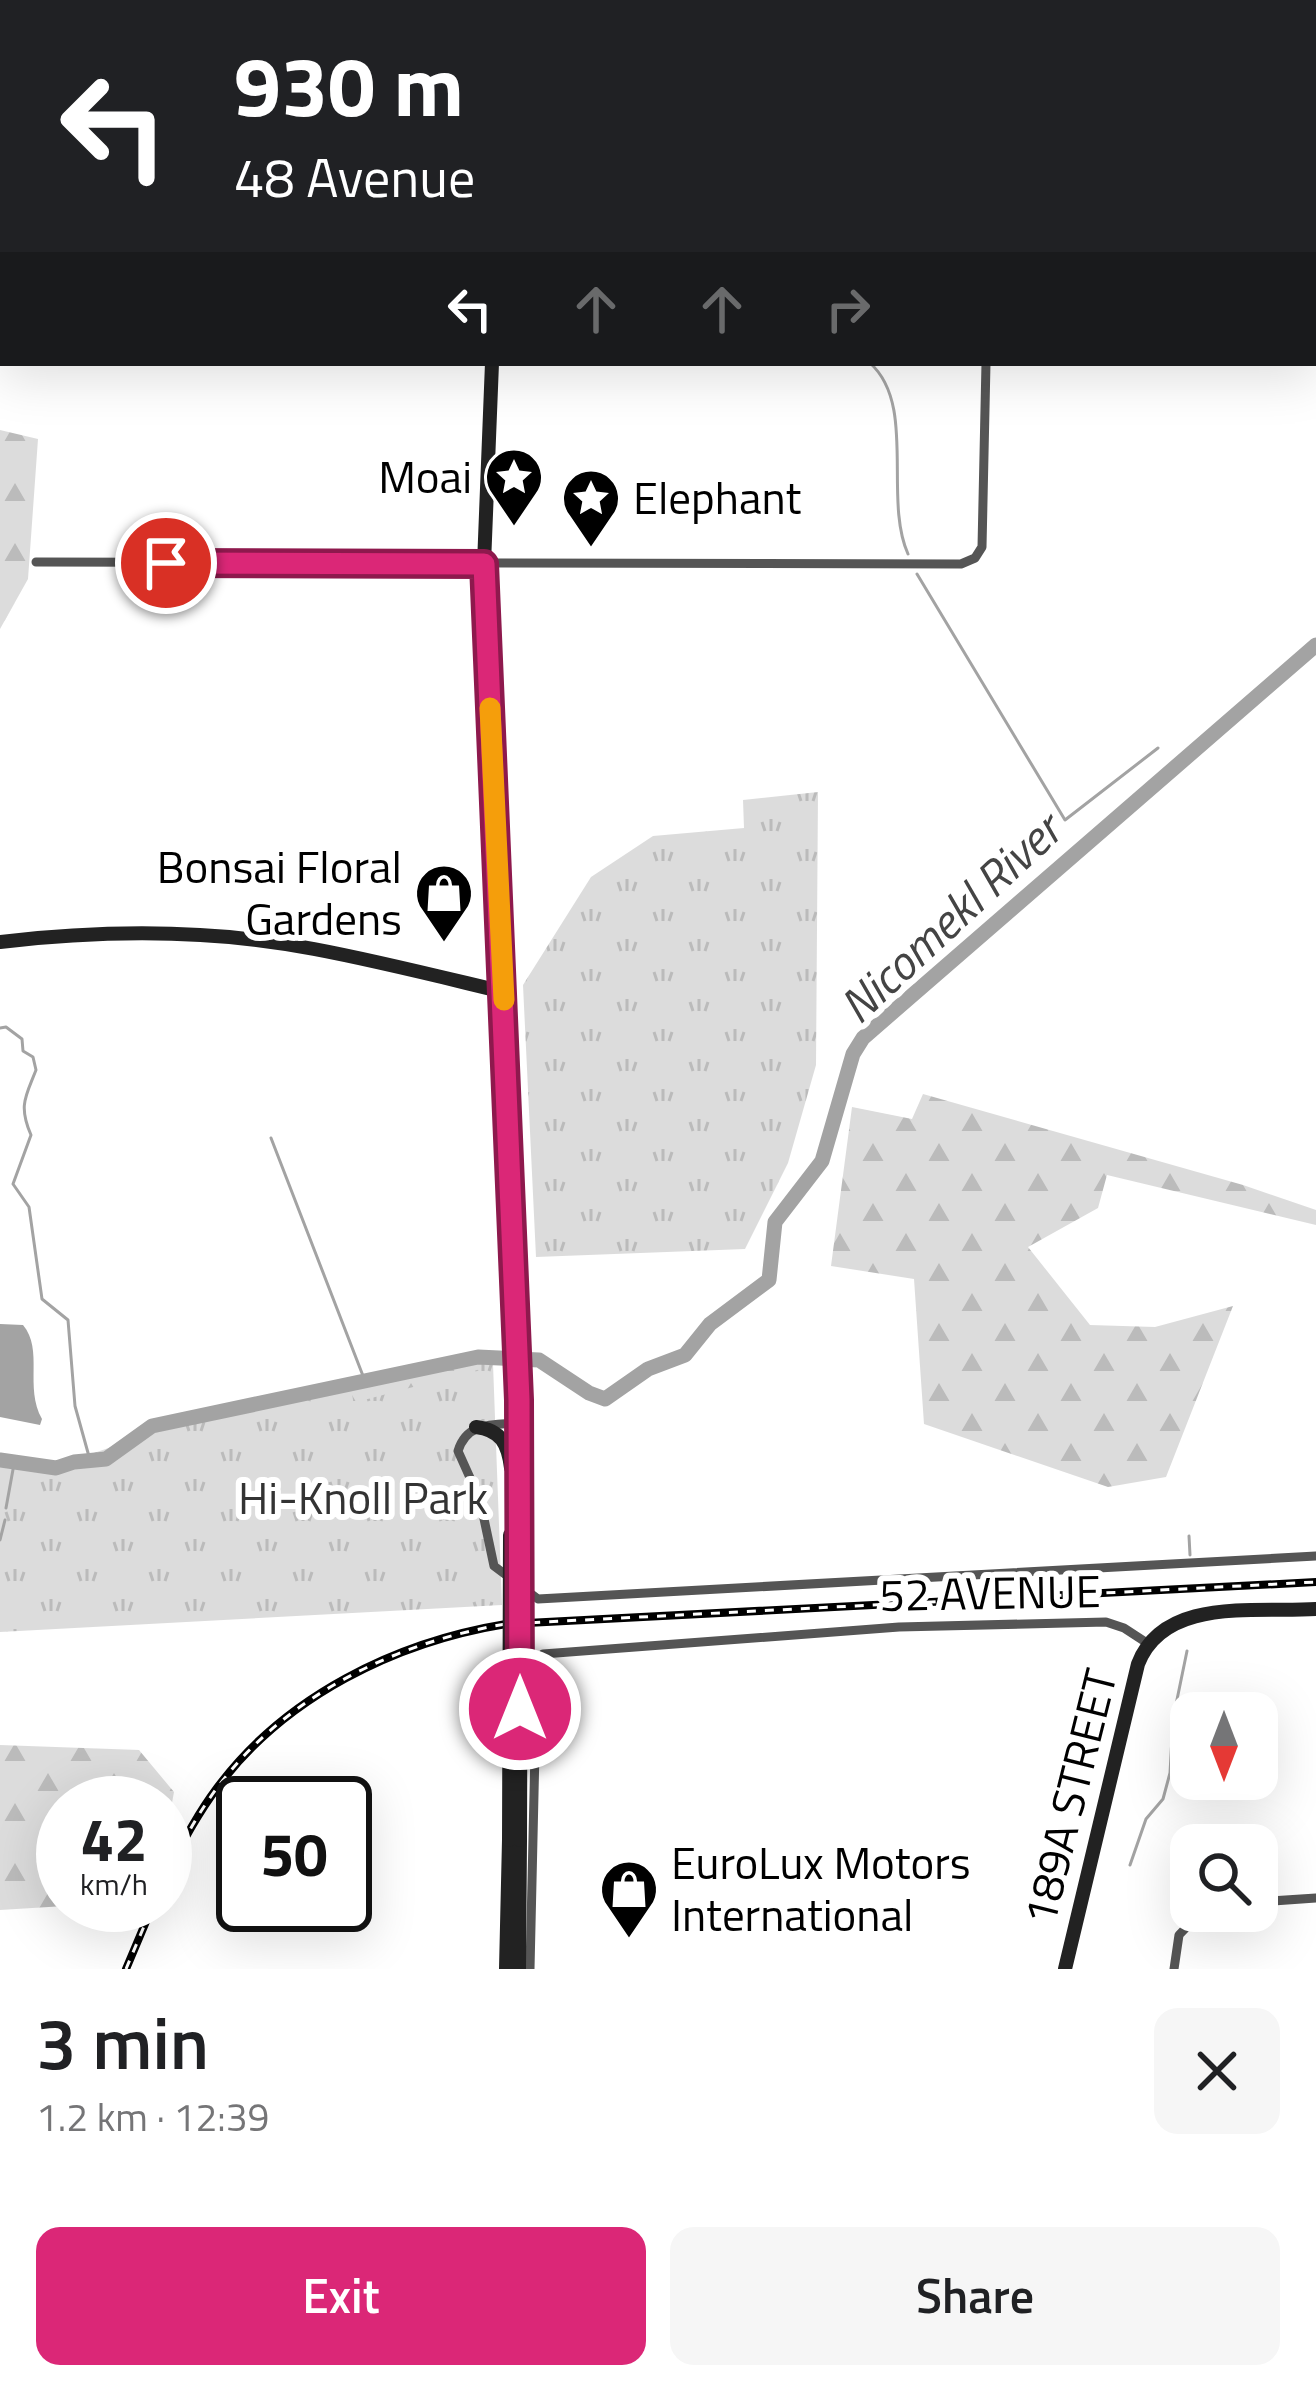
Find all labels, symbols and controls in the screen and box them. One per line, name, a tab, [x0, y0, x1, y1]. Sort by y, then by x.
text: 930 m	[234, 21, 464, 149]
icon: left	[36, 48, 192, 204]
text: 48 Avenue	[234, 136, 475, 218]
icon: left	[437, 276, 503, 342]
icon: ahead	[563, 276, 629, 342]
icon: ahead	[689, 276, 755, 342]
icon: right	[815, 276, 881, 342]
place label: Moai	[378, 442, 472, 510]
place icon: Moai	[483, 446, 545, 528]
place label: Elephant	[633, 463, 801, 531]
place icon: Elephant	[560, 467, 622, 549]
pin	[115, 512, 217, 614]
icon: arrive	[133, 530, 199, 596]
water label: Nicomekl River	[822, 791, 1081, 1040]
place label: Bonsai Floral Gardens	[157, 832, 402, 952]
shop icon: Bonsai Floral Gardens	[413, 862, 475, 944]
park label: Hi-Knoll Park	[238, 1463, 488, 1531]
street label: 52 AVENUE	[879, 1556, 1101, 1628]
position arrow	[457, 1646, 583, 1772]
street label: 189A STREET	[1004, 1661, 1134, 1932]
north arrow	[1170, 1692, 1278, 1800]
map controls	[1170, 1692, 1278, 1932]
speed limit sign: 50	[216, 1776, 372, 1932]
text: 42	[80, 1793, 148, 1884]
button: search	[1170, 1824, 1278, 1932]
place label: EuroLux Motors International	[671, 1828, 971, 1948]
shop icon: EuroLux Motors International	[598, 1858, 660, 1940]
text: km/h	[80, 1861, 148, 1907]
text: 3 min	[36, 1987, 209, 2097]
button: close	[1154, 2008, 1280, 2134]
text: 1.2 km · 12:39	[36, 2087, 269, 2146]
button: Exit	[36, 2227, 646, 2365]
button: Share	[670, 2227, 1280, 2365]

